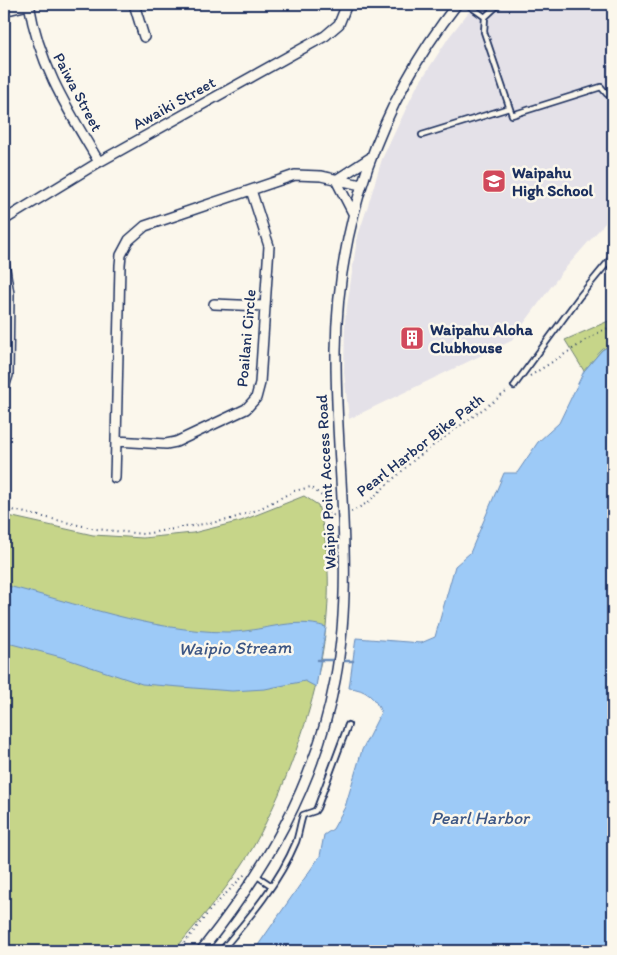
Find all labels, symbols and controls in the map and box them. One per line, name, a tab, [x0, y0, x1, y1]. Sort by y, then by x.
street label: Paiwa Street	[49, 49, 107, 135]
street label: Awaiki Street	[129, 72, 219, 134]
place label: Waipahu High School	[512, 163, 594, 201]
school or university icon: Waipahu High School	[481, 168, 507, 194]
street label: Poailani Circle	[232, 288, 260, 388]
place label: Waipahu Aloha Clubhouse	[430, 320, 533, 357]
building icon: Waipahu Aloha Clubhouse	[399, 325, 425, 351]
street label: Pearl Harbor Bike Path	[353, 389, 487, 501]
street label: Waipio Point Access Road	[312, 394, 340, 570]
water label: Waipio Stream	[178, 636, 293, 660]
water label: Pearl Harbor	[431, 807, 531, 829]

